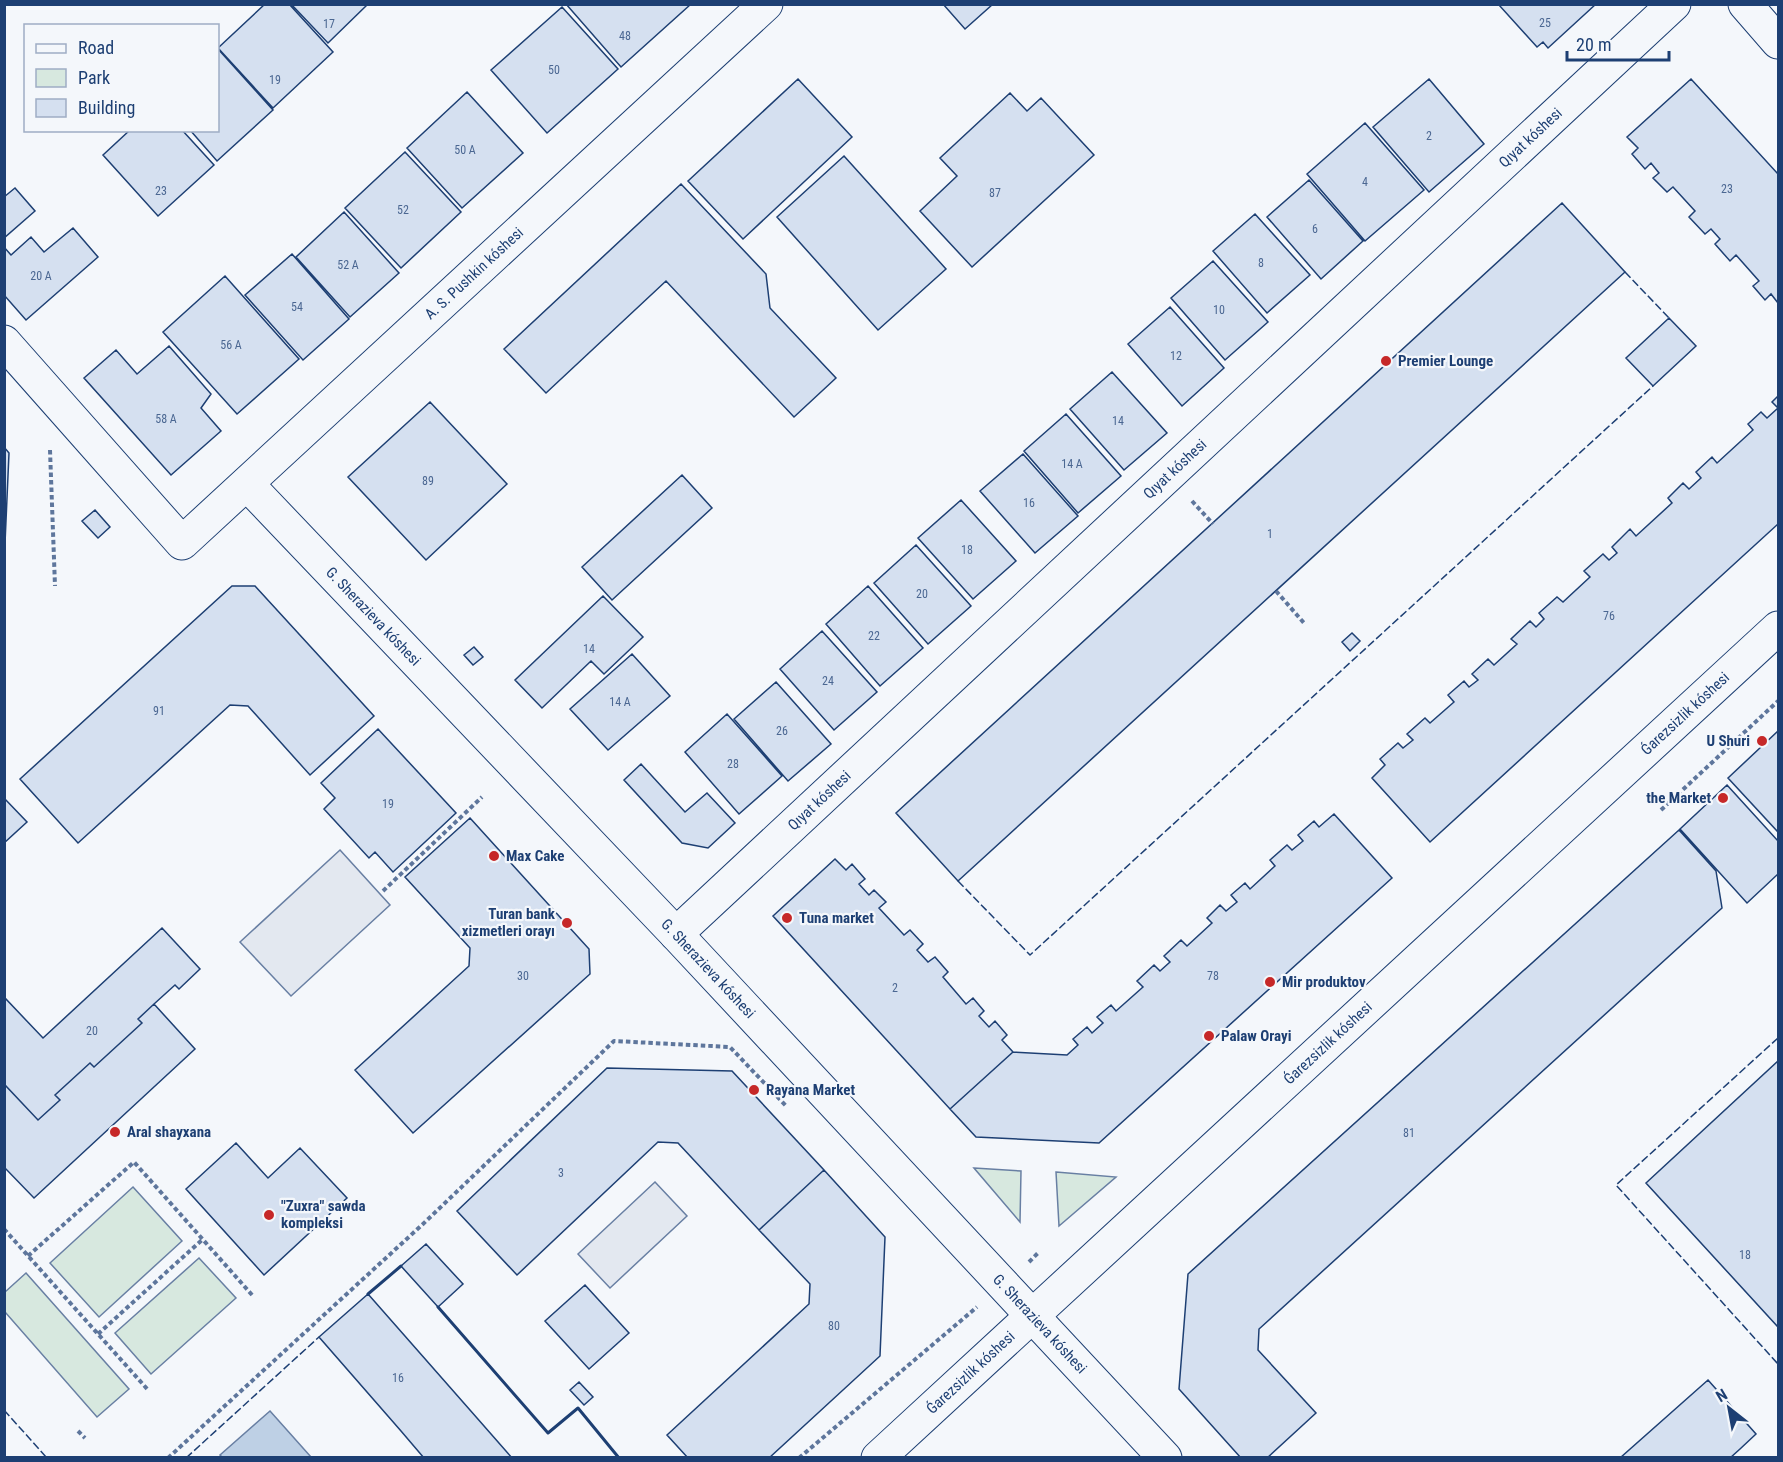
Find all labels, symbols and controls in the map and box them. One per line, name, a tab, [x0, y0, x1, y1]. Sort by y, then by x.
house number: 25	[1539, 16, 1551, 30]
house number: 17	[323, 17, 335, 31]
legend	[24, 24, 219, 132]
scale bar	[1567, 24, 1669, 62]
house number: 48	[619, 29, 631, 43]
text: 20 m	[1576, 34, 1611, 55]
text: Road	[78, 37, 114, 58]
house number: 50	[548, 63, 560, 77]
text: Park	[78, 67, 110, 88]
house number: 19	[269, 73, 281, 87]
text: Building	[78, 97, 135, 118]
street label: Qıyat kóshesi	[1495, 104, 1566, 171]
house number: 2	[1426, 129, 1432, 143]
house number: 50 А	[454, 143, 476, 157]
house number: 4	[1362, 175, 1368, 189]
house number: 23	[1721, 182, 1733, 196]
house number: 23	[155, 184, 167, 198]
house number: 87	[989, 186, 1001, 200]
house number: 52	[397, 203, 409, 217]
house number: 6	[1312, 222, 1318, 236]
street label: A. S. Pushkin kóshesi	[421, 224, 527, 323]
house number: 8	[1258, 256, 1264, 270]
house number: 52 А	[337, 258, 359, 272]
house number: 20 А	[30, 269, 52, 283]
house number: 54	[291, 300, 303, 314]
house number: 10	[1213, 303, 1225, 317]
house number: 56 А	[220, 338, 242, 352]
house number: 12	[1170, 349, 1182, 363]
place label: Premier Lounge	[1398, 352, 1493, 370]
marker: Premier Lounge	[1379, 354, 1393, 368]
house number: 58 А	[155, 412, 177, 426]
house number: 14	[1112, 414, 1124, 428]
street label: Qıyat kóshesi	[1140, 435, 1210, 503]
house number: 14 А	[1061, 457, 1083, 471]
house number: 89	[422, 474, 434, 488]
house number: 16	[1023, 496, 1035, 510]
house number: 1	[1267, 527, 1273, 541]
house number: 18	[961, 543, 973, 557]
street label: G. Sherazieva kóshesi	[322, 563, 424, 670]
house number: 20	[916, 587, 928, 601]
house number: 76	[1603, 609, 1615, 623]
house number: 22	[868, 629, 880, 643]
house number: 14	[583, 642, 595, 656]
street label: Ǵarezsizlik kóshesi	[1637, 668, 1733, 759]
house number: 24	[822, 674, 834, 688]
house number: 14 А	[609, 695, 631, 709]
house number: 91	[153, 704, 165, 718]
house number: 26	[776, 724, 788, 738]
place label: U Shuri	[1706, 732, 1750, 750]
marker: U Shuri	[1755, 734, 1769, 748]
house number: 28	[727, 757, 739, 771]
street label: Qıyat kóshesi	[784, 767, 855, 834]
place label: the Market	[1646, 789, 1711, 807]
marker: the Market	[1716, 791, 1730, 805]
house number: 19	[382, 797, 394, 811]
place label: Max Cake	[506, 847, 565, 865]
marker: Max Cake	[487, 849, 501, 863]
place label: Turan bank xizmetleri orayı	[462, 905, 556, 940]
place label: Tuna market	[799, 909, 874, 927]
marker: Tuna market	[780, 911, 794, 925]
street label: G. Sherazieva kóshesi	[657, 915, 759, 1022]
marker: Turan bank xizmetleri orayı	[560, 916, 574, 930]
house number: 30	[517, 969, 529, 983]
house number: 78	[1207, 969, 1219, 983]
place label: Mir produktov	[1282, 973, 1366, 991]
marker: Mir produktov	[1263, 975, 1277, 989]
house number: 2	[892, 981, 898, 995]
street label: Ǵarezsizlik kóshesi	[1280, 998, 1376, 1088]
house number: 20	[86, 1024, 98, 1038]
place label: Palaw Orayi	[1221, 1027, 1292, 1045]
marker: Palaw Orayi	[1202, 1029, 1216, 1043]
place label: Rayana Market	[766, 1081, 855, 1099]
marker: Rayana Market	[747, 1083, 761, 1097]
place label: Aral shayxana	[127, 1123, 211, 1141]
marker: Aral shayxana	[108, 1125, 122, 1139]
house number: 81	[1403, 1126, 1415, 1140]
house number: 3	[558, 1166, 564, 1180]
place label: "Zuxra" sawda kompleksi	[281, 1197, 366, 1232]
marker: "Zuxra" sawda kompleksi	[262, 1208, 276, 1222]
house number: 18	[1739, 1248, 1751, 1262]
street label: G. Sherazieva kóshesi	[989, 1270, 1091, 1377]
house number: 80	[828, 1319, 840, 1333]
street label: Ǵarezsizlik kóshesi	[923, 1327, 1019, 1418]
house number: 16	[392, 1371, 404, 1385]
north arrow	[1699, 1378, 1759, 1438]
text: N	[1712, 1385, 1731, 1406]

